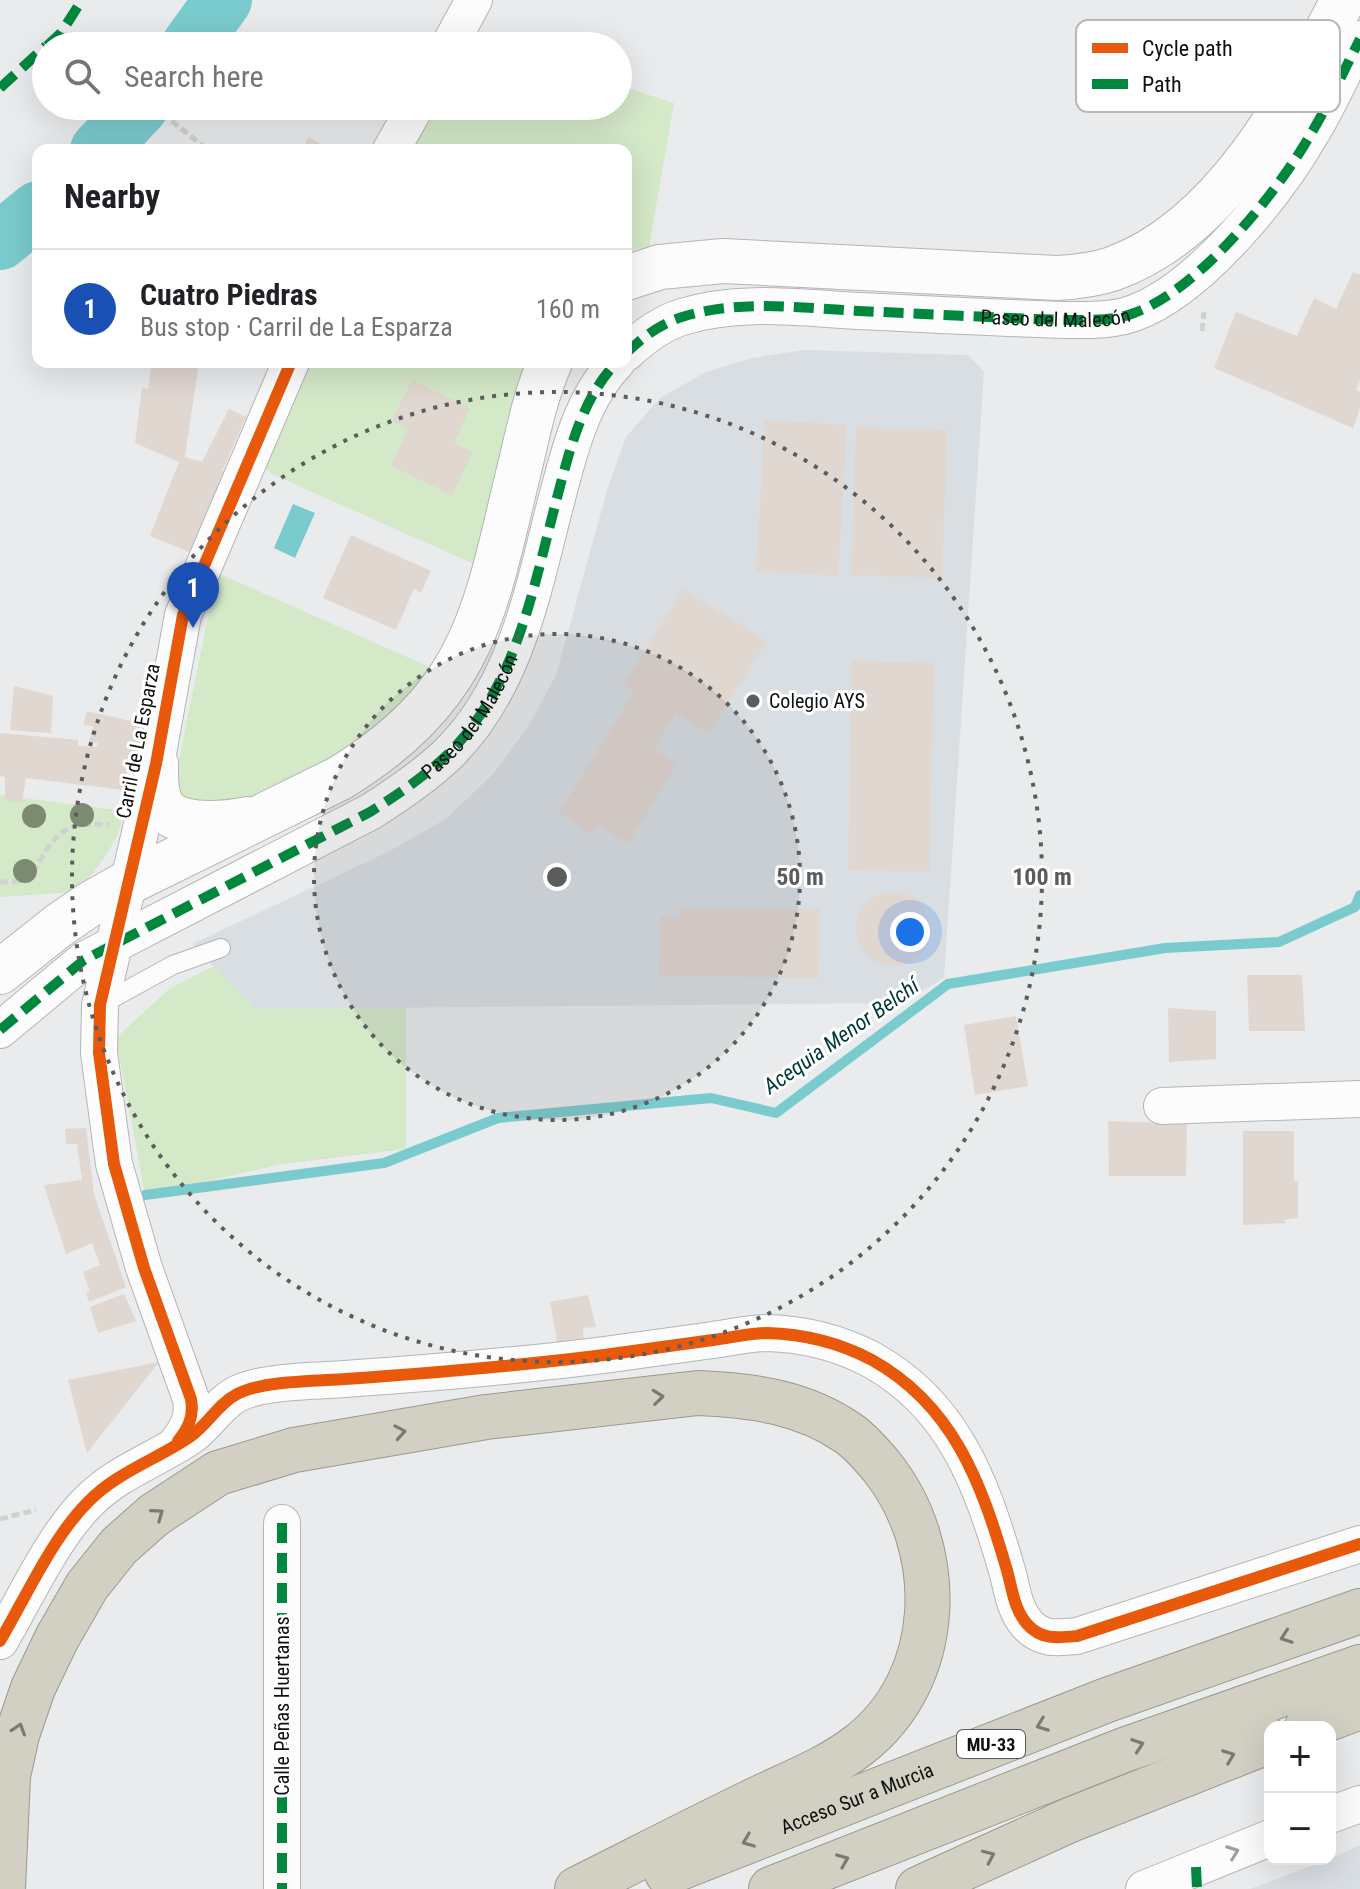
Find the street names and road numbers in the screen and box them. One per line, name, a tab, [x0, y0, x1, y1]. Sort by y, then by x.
street label: Paseo del Malecón	[980, 303, 1133, 332]
street label: Paseo del Malecón	[417, 651, 523, 784]
street label: Carril de La Esparza	[111, 661, 165, 821]
street label: Calle Peñas Huertanas	[270, 1616, 294, 1796]
road number: MU-33	[957, 1730, 1025, 1758]
street label: Acceso Sur a Murcia	[777, 1758, 937, 1839]

